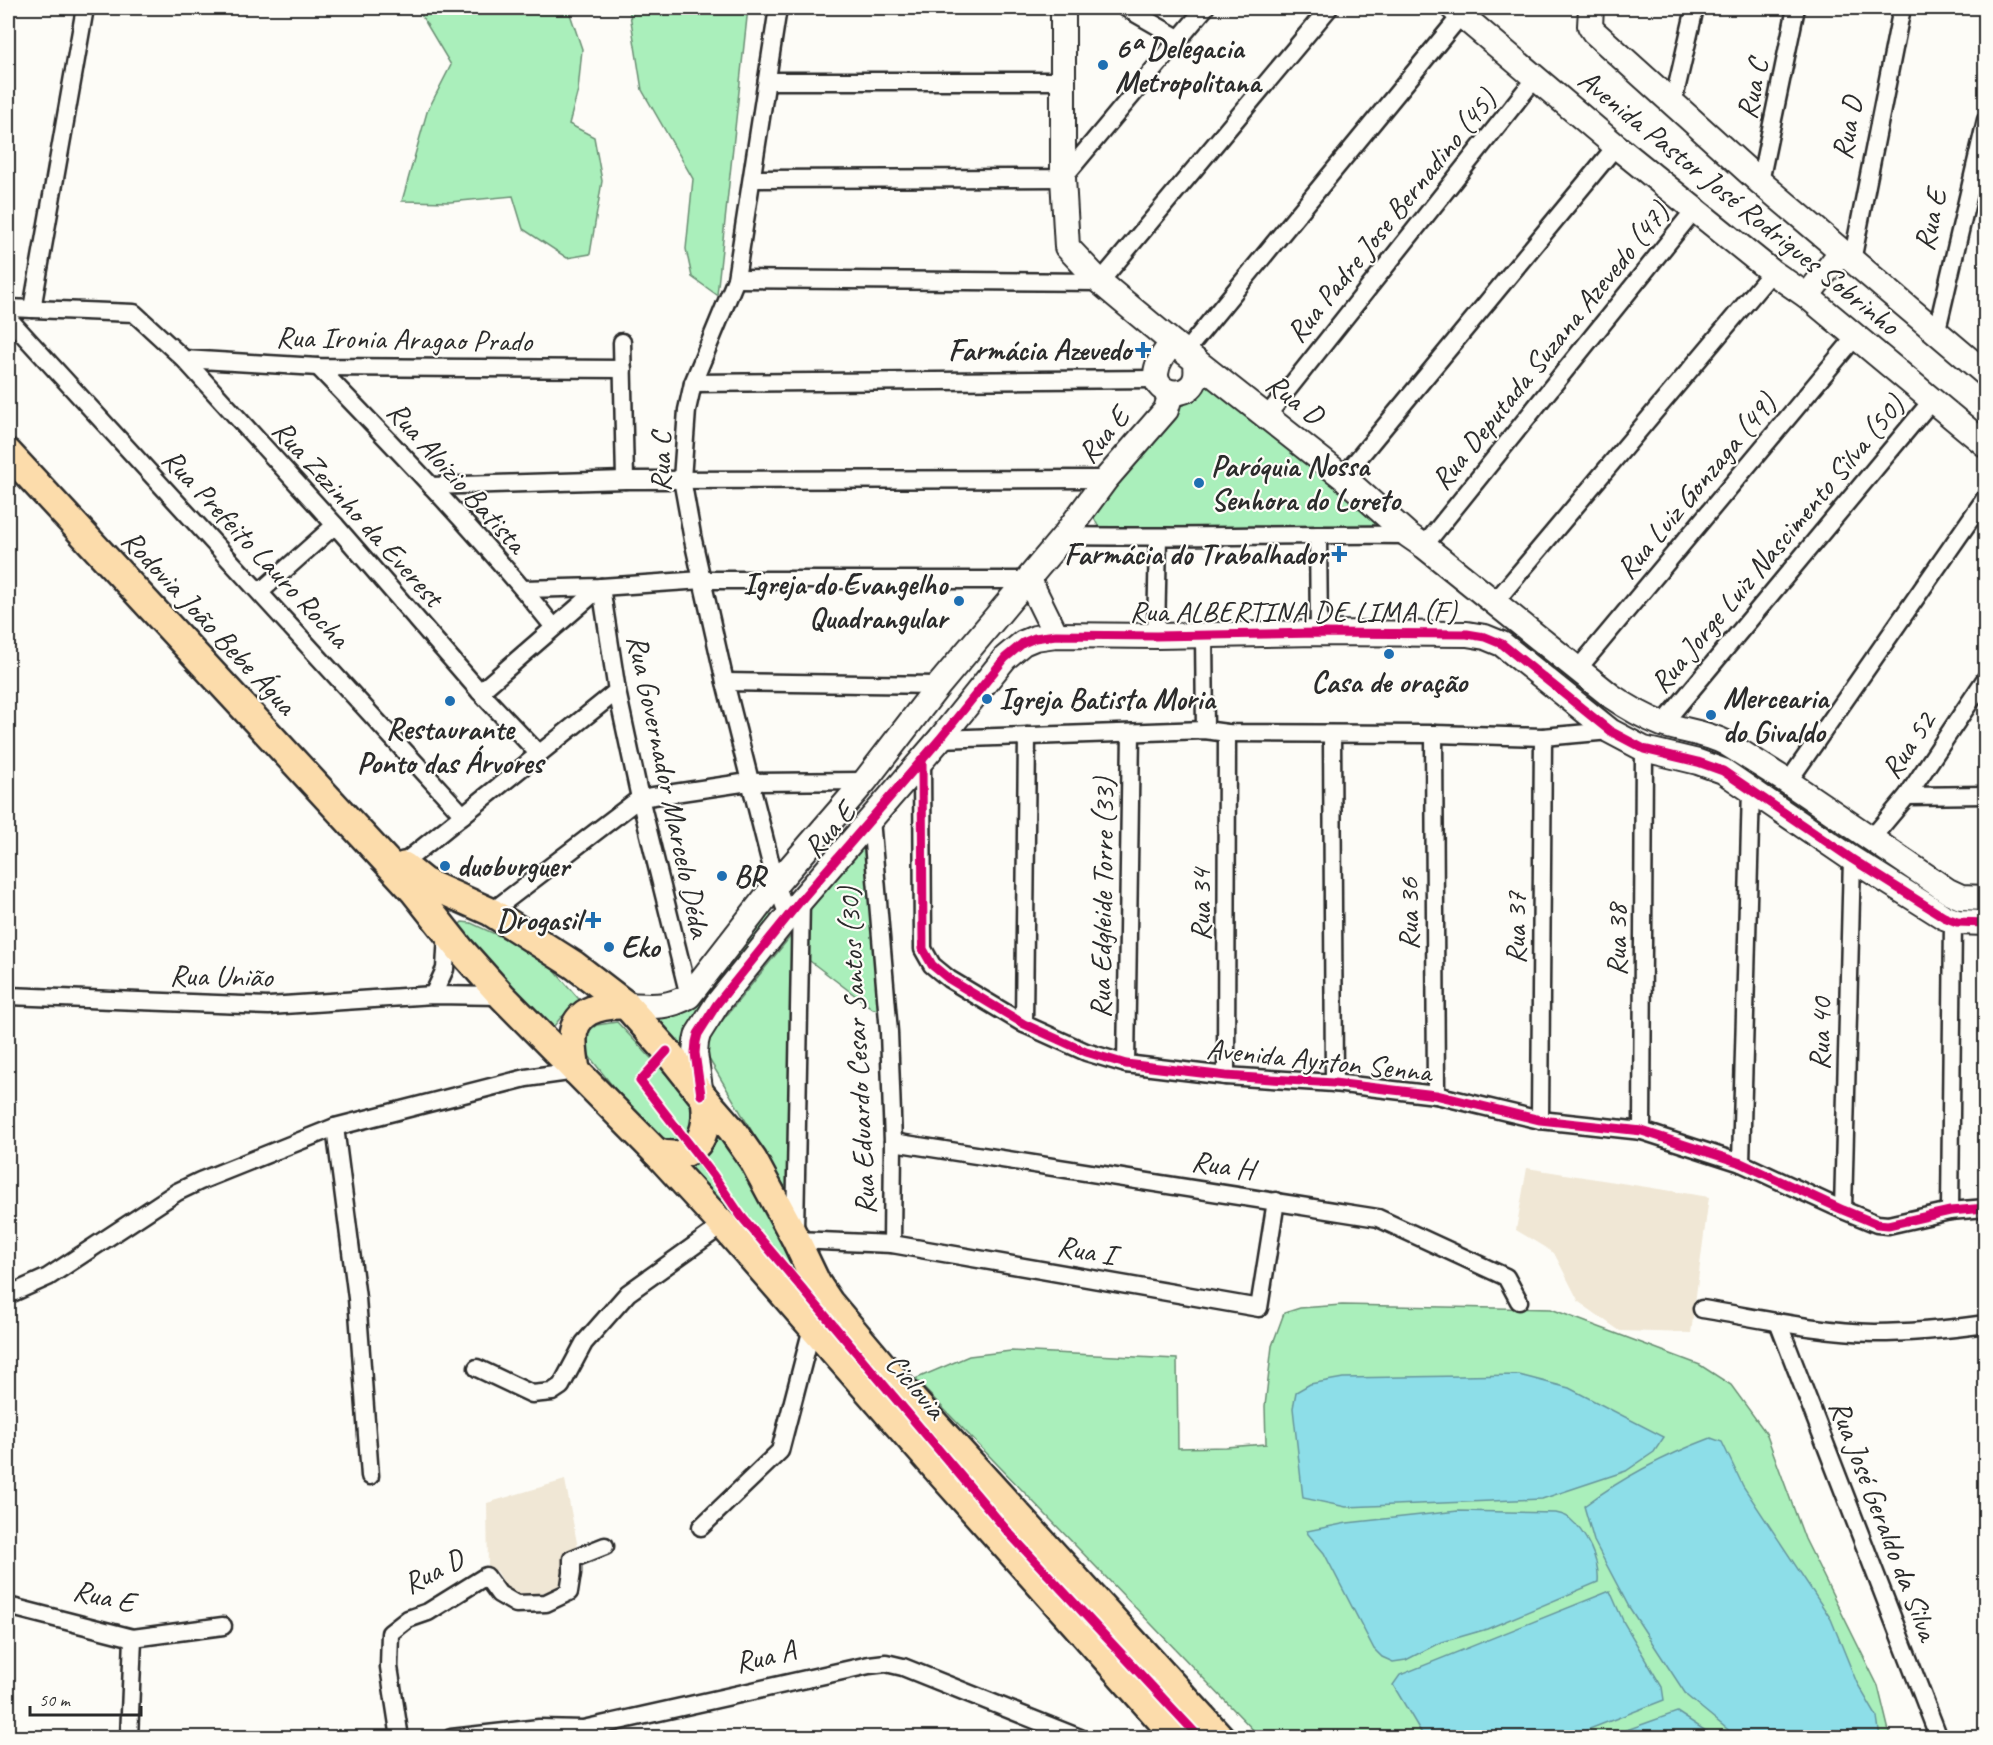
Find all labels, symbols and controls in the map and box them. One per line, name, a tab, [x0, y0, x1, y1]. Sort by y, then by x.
place label: 6ª Delegacia Metropolitana	[1115, 29, 1263, 101]
street label: Rua C	[1727, 52, 1778, 122]
marker: 6ª Delegacia Metropolitana	[1096, 58, 1110, 72]
street label: Avenida Pastor José Rodrigues Sobrinho	[1571, 61, 1908, 344]
street label: Rua Padre Jose Bernadino (45)	[1277, 80, 1506, 350]
street label: Rua D	[1822, 91, 1872, 163]
street label: Rua E	[1905, 182, 1956, 254]
street label: Rua Deputada Suzana Azevedo (47)	[1422, 193, 1679, 497]
street label: Rua Ironia Aragao Prado	[276, 318, 534, 360]
place label: Farmácia Azevedo	[948, 331, 1134, 369]
marker: Farmácia Azevedo	[1136, 343, 1150, 357]
street label: Rua D	[1258, 365, 1334, 435]
street label: Rua Luiz Gonzaga (49)	[1607, 384, 1786, 586]
street label: Rua Jorge Luiz Nascimento Silva (50)	[1641, 386, 1914, 701]
street label: Rua Aloizio Batista	[379, 393, 537, 563]
street label: Rua E	[1069, 396, 1140, 471]
street label: Rua Zezinho da Everest	[264, 411, 454, 617]
street label: Rua C	[641, 428, 679, 492]
street label: Rua Prefeito Lauro Rocha	[154, 440, 360, 657]
place label: Paróquia Nossa Senhora do Loreto	[1211, 447, 1402, 519]
marker: Paróquia Nossa Senhora do Loreto	[1192, 476, 1206, 490]
street label: Rodovia João Bebe Água	[113, 521, 306, 724]
place label: Farmácia do Trabalhador	[1064, 535, 1330, 573]
marker: Farmácia do Trabalhador	[1332, 547, 1346, 561]
place label: Igreja do Evangelho Quadrangular	[743, 565, 950, 637]
street label: Rua ALBERTINA DE LIMA (F)	[1130, 592, 1459, 630]
marker: Igreja do Evangelho Quadrangular	[952, 594, 966, 608]
street label: Rua Governador Marcelo Déda	[618, 631, 720, 943]
marker: Casa de oração	[1382, 647, 1396, 661]
place label: Casa de oração	[1311, 663, 1469, 701]
place label: Mercearia do Givaldo	[1723, 679, 1831, 751]
place label: Igreja Batista Moria	[999, 680, 1217, 718]
marker: Igreja Batista Moria	[980, 692, 994, 706]
marker: Restaurante Ponto das Árvores	[443, 694, 457, 708]
street label: Rua 52	[1872, 702, 1945, 786]
marker: Mercearia do Givaldo	[1704, 708, 1718, 722]
place label: Restaurante Ponto das Árvores	[357, 710, 547, 782]
street label: Rua Edgleide Torre (33)	[1081, 775, 1123, 1019]
street label: Rua E	[794, 791, 866, 866]
place label: duoburguer	[457, 847, 572, 885]
place label: BR	[734, 857, 769, 895]
marker: duoburguer	[438, 859, 452, 873]
street label: Rua 34	[1181, 866, 1219, 941]
marker: BR	[715, 869, 729, 883]
street label: Rua 36	[1389, 876, 1427, 950]
street label: Rua Eduardo Cesar Santos (30)	[829, 884, 885, 1216]
street label: Rua 37	[1496, 890, 1534, 964]
place label: Drogasil	[496, 901, 587, 939]
street label: Rua 38	[1597, 901, 1635, 976]
marker: Drogasil	[586, 913, 600, 927]
place label: Eko	[621, 928, 662, 966]
marker: Eko	[602, 940, 616, 954]
street label: Rua União	[169, 956, 274, 996]
street label: Rua 40	[1800, 995, 1840, 1071]
street label: Avenida Ayrton Senna	[1205, 1029, 1436, 1091]
street label: Rua H	[1189, 1141, 1261, 1189]
street label: Rua I	[1054, 1226, 1125, 1275]
street label: Ciclovia	[877, 1345, 956, 1428]
street label: Rua José Geraldo da Silva	[1821, 1395, 1948, 1648]
street label: Rua D	[396, 1539, 472, 1602]
street label: Rua E	[70, 1571, 142, 1622]
street label: Rua A	[731, 1630, 801, 1681]
scale bar	[30, 1679, 141, 1717]
text: 50 m	[39, 1689, 72, 1711]

